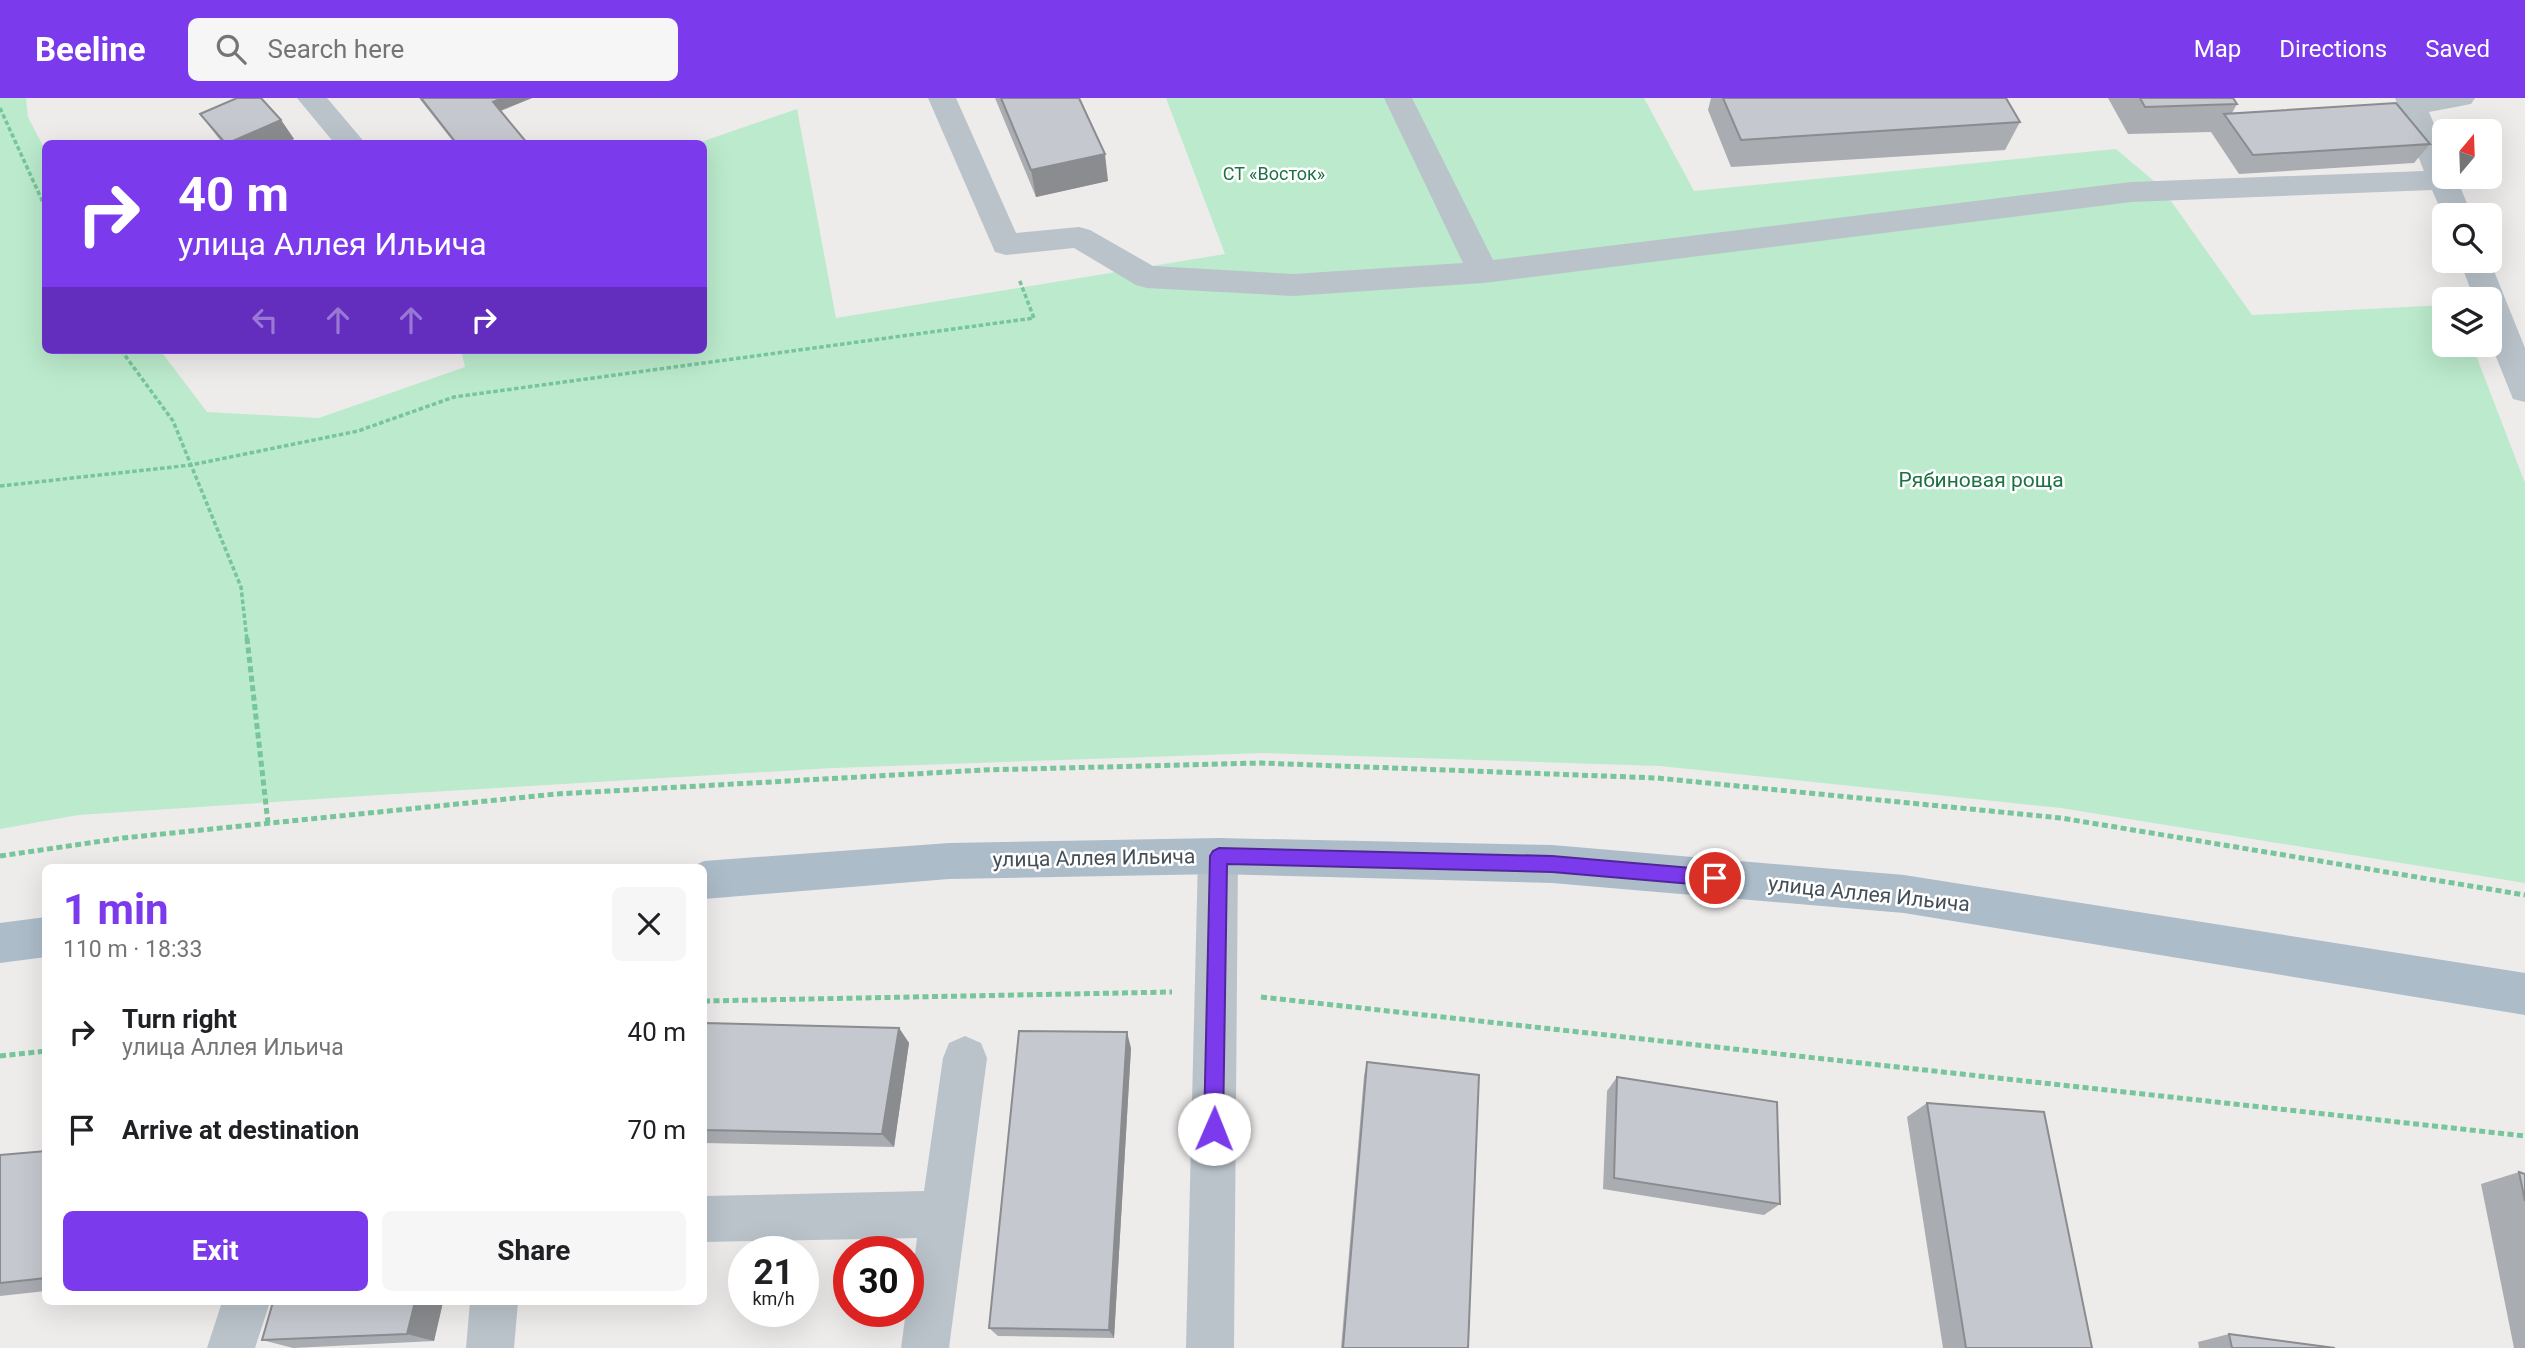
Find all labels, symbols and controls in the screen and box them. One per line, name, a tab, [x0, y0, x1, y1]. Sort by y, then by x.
search box	[188, 18, 678, 81]
text: Beeline	[35, 30, 146, 69]
icon: search	[212, 30, 250, 68]
text: Search here	[268, 34, 404, 64]
text: Map	[2194, 35, 2241, 63]
text: Directions	[2279, 35, 2387, 63]
text: Saved	[2425, 35, 2490, 63]
north arrow	[2432, 119, 2502, 189]
map controls	[2432, 119, 2502, 357]
park label: СТ «Восток»	[1223, 163, 1325, 184]
text: 40 m	[178, 166, 289, 223]
icon: right	[63, 168, 154, 259]
button: search	[2432, 203, 2502, 273]
text: улица Аллея Ильича	[178, 225, 487, 263]
button: layers	[2432, 287, 2502, 357]
icon: left	[246, 301, 284, 339]
icon: ahead	[319, 301, 357, 339]
icon: ahead	[392, 301, 430, 339]
icon: right	[465, 301, 503, 339]
park label: Рябиновая роща	[1898, 468, 2064, 492]
street label: улица Аллея Ильича	[993, 844, 1195, 872]
pin	[1685, 848, 1745, 908]
icon: arrive	[1696, 859, 1734, 897]
street label: улица Аллея Ильича	[1767, 871, 1971, 917]
text: 1 min	[63, 885, 169, 934]
button: close	[612, 887, 686, 961]
text: 110 m · 18:33	[63, 936, 202, 963]
text: Turn right	[122, 1004, 237, 1034]
icon: right	[63, 1013, 101, 1051]
text: 40 m	[628, 1017, 686, 1047]
text: улица Аллея Ильича	[122, 1034, 344, 1061]
position arrow	[1177, 1092, 1251, 1166]
icon: arrive	[63, 1111, 101, 1149]
text: Arrive at destination	[122, 1115, 359, 1145]
text: 70 m	[628, 1115, 686, 1145]
button: Exit	[63, 1211, 368, 1291]
button: Share	[382, 1211, 686, 1291]
speed limit sign: 30	[833, 1236, 924, 1327]
text: 21	[753, 1252, 794, 1293]
text: km/h	[752, 1288, 795, 1309]

